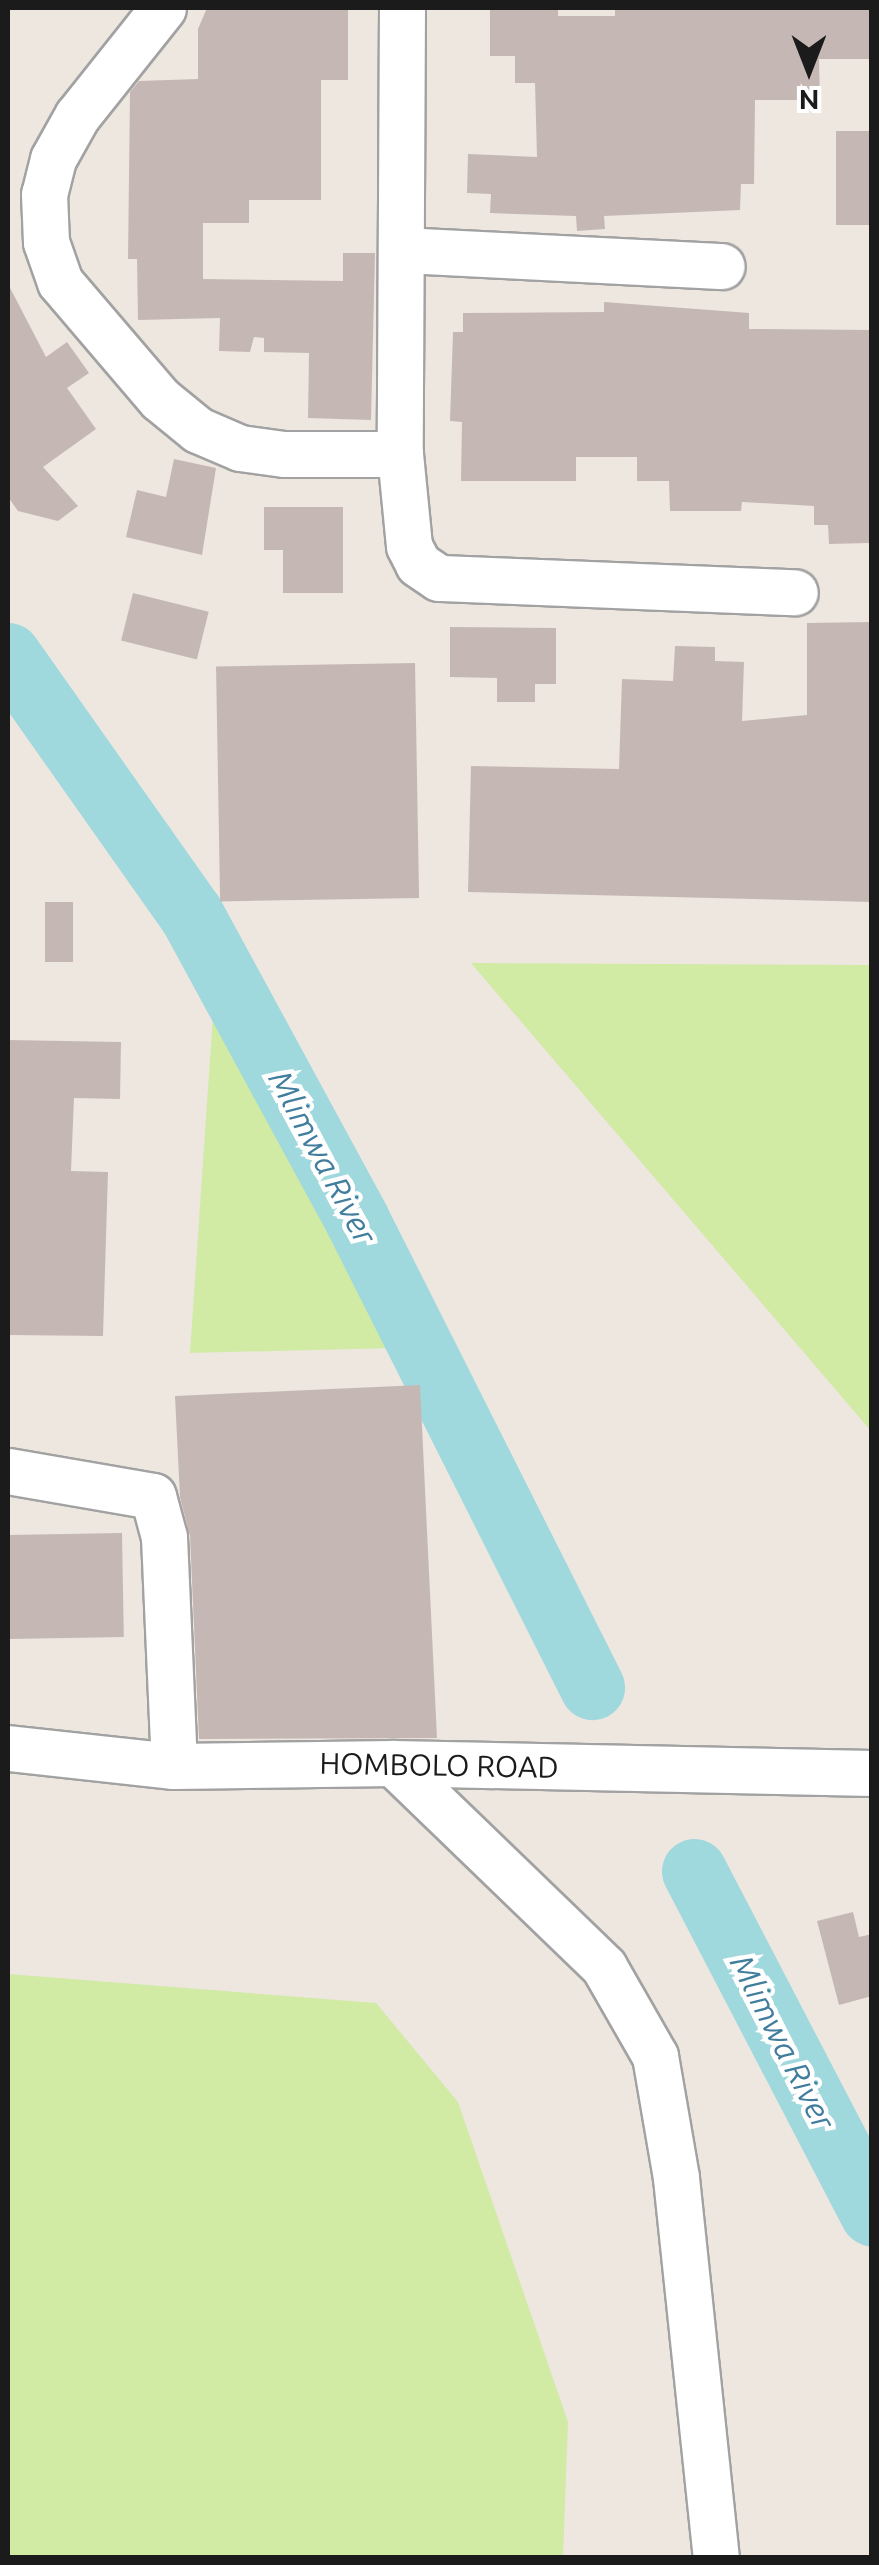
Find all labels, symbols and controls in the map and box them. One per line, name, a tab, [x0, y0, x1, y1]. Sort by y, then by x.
north arrow	[759, 20, 859, 120]
text: N	[799, 85, 819, 116]
water label: Mlimwa River	[261, 1064, 385, 1250]
street label: HOMBOLO ROAD	[319, 1745, 559, 1785]
water label: Mlimwa River	[722, 1948, 844, 2136]

